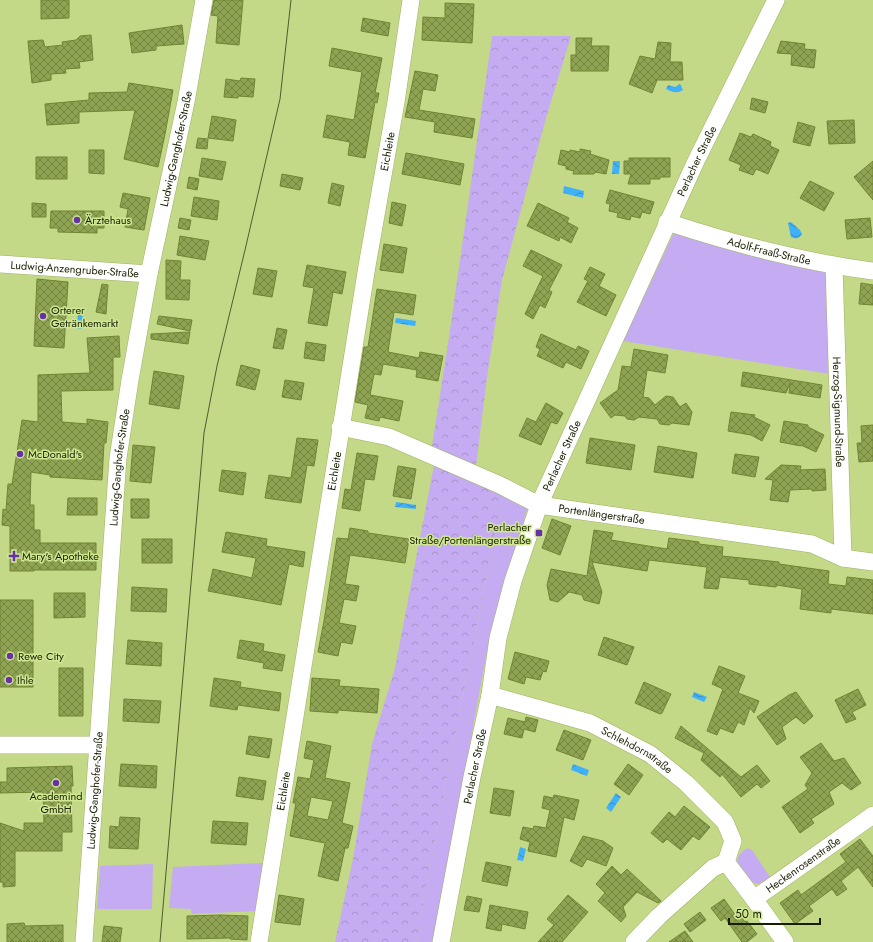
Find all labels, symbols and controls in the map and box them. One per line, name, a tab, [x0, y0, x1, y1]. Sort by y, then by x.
street label: Ludwig-Ganghofer-Straße	[156, 89, 196, 208]
street label: Perlacher Straße	[673, 123, 720, 199]
street label: Eichleite	[376, 130, 399, 172]
place label: Ärztehaus	[85, 212, 132, 228]
marker: Ärztehaus	[72, 215, 82, 225]
street label: Adolf-Fraaß-Straße	[725, 233, 812, 269]
street label: Ludwig-Anzengruber-Straße	[10, 257, 140, 281]
place label: Orterer Getränkemarkt	[51, 302, 119, 331]
marker: Orterer Getränkemarkt	[38, 311, 48, 321]
street label: Herzog-Sigmund-Straße	[829, 356, 848, 468]
street label: Ludwig-Ganghofer-Straße	[105, 407, 134, 527]
street label: Perlacher Straße	[538, 417, 585, 494]
place label: McDonald's	[28, 446, 83, 462]
marker: McDonald's	[15, 449, 25, 459]
street label: Eichleite	[323, 450, 345, 492]
street label: Portenlängerstraße	[557, 500, 646, 528]
place label: Perlacher Straße/Portenlängerstraße	[409, 519, 531, 548]
marker: Perlacher Straße/Portenlängerstraße	[534, 528, 544, 538]
place label: Mary's Apotheke	[22, 548, 99, 564]
marker: Mary's Apotheke	[9, 551, 19, 561]
place label: Rewe City	[18, 648, 64, 664]
marker: Rewe City	[5, 651, 15, 661]
place label: Ihle	[17, 672, 34, 688]
marker: Ihle	[4, 675, 14, 685]
street label: Schlehdornstraße	[598, 722, 676, 777]
street label: Perlacher Straße	[459, 727, 490, 805]
street label: Ludwig-Ganghofer-Straße	[83, 731, 107, 850]
street label: Eichleite	[272, 770, 294, 812]
marker: Academind GmbH	[51, 778, 61, 788]
place label: Academind GmbH	[29, 788, 83, 817]
street label: Heckenrosenstraße	[762, 832, 844, 896]
scale bar	[729, 900, 820, 926]
text: 50 m	[735, 905, 762, 923]

